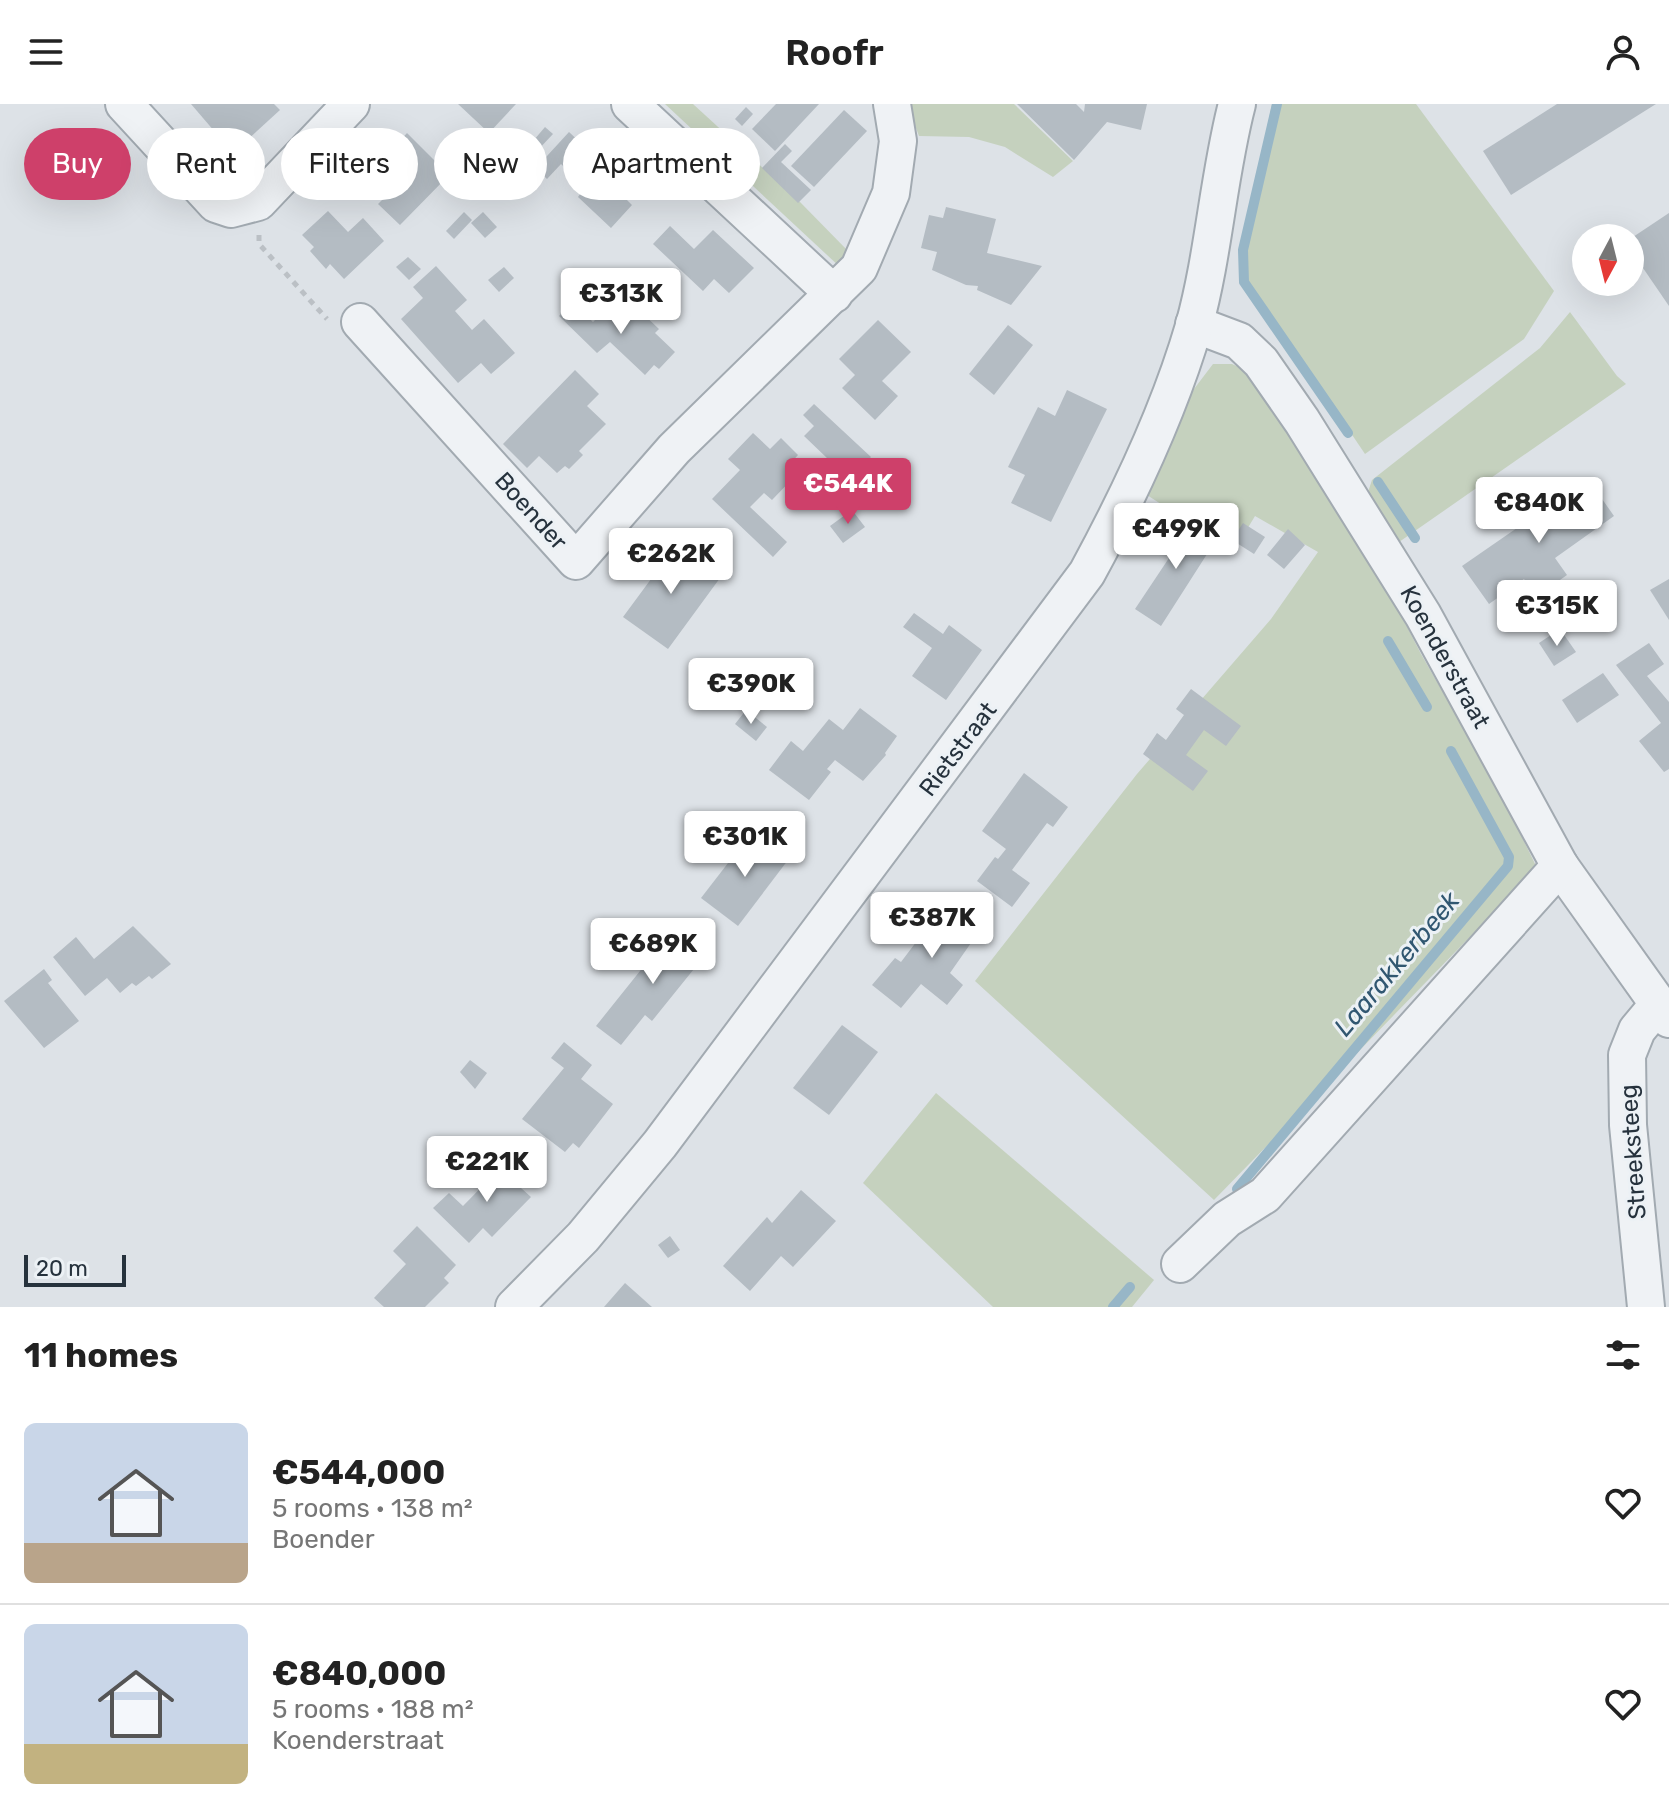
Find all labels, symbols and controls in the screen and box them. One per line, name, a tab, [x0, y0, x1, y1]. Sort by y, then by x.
icon: menu	[24, 30, 68, 74]
icon: person	[1601, 30, 1645, 74]
text: Roofr	[785, 31, 884, 74]
chip: Buy	[24, 128, 131, 200]
chip: Rent	[147, 128, 265, 200]
chip: Filters	[281, 128, 418, 200]
chip: New	[434, 128, 547, 200]
chip: Apartment	[563, 128, 760, 200]
north arrow	[1572, 224, 1644, 296]
map controls	[1572, 224, 1644, 296]
pin: €313K	[565, 268, 677, 336]
text: €313K	[579, 278, 663, 309]
pin: €544K	[792, 458, 904, 526]
street label: Boender	[489, 466, 573, 556]
text: €544K	[803, 468, 893, 499]
pin: €840K	[1483, 477, 1595, 545]
text: €840K	[1494, 487, 1584, 518]
pin: €499K	[1120, 503, 1232, 571]
text: €499K	[1132, 513, 1220, 544]
pin: €262K	[615, 528, 727, 596]
text: €262K	[627, 538, 715, 569]
pin: €315K	[1501, 580, 1613, 648]
street label: Koenderstraat	[1394, 581, 1496, 733]
text: €315K	[1515, 590, 1599, 621]
pin: €390K	[695, 658, 807, 726]
text: €390K	[706, 668, 796, 699]
street label: Rietstraat	[914, 696, 1002, 802]
pin: €301K	[689, 811, 801, 879]
text: €301K	[702, 821, 788, 852]
water label: Laarakkerbeek	[1328, 885, 1467, 1042]
pin: €387K	[876, 892, 988, 960]
text: €387K	[888, 902, 976, 933]
pin: €689K	[597, 918, 709, 986]
text: €689K	[609, 928, 697, 959]
street label: Streeksteeg	[1614, 1084, 1652, 1220]
pin: €221K	[431, 1136, 543, 1204]
text: €221K	[445, 1146, 529, 1177]
scale bar	[24, 1251, 126, 1287]
text: 20 m	[36, 1255, 88, 1282]
icon: filters	[1601, 1333, 1645, 1377]
text: 11 homes	[24, 1335, 178, 1376]
text: €544,000	[272, 1452, 445, 1493]
icon: home	[88, 1455, 184, 1551]
icon: heart	[1601, 1481, 1645, 1525]
text: 5 rooms · 138 m²	[272, 1493, 473, 1524]
text: Boender	[272, 1524, 375, 1555]
text: €840,000	[272, 1653, 446, 1694]
icon: home	[88, 1656, 184, 1752]
icon: heart	[1601, 1682, 1645, 1726]
text: 5 rooms · 188 m²	[272, 1694, 474, 1725]
text: Koenderstraat	[272, 1725, 444, 1756]

